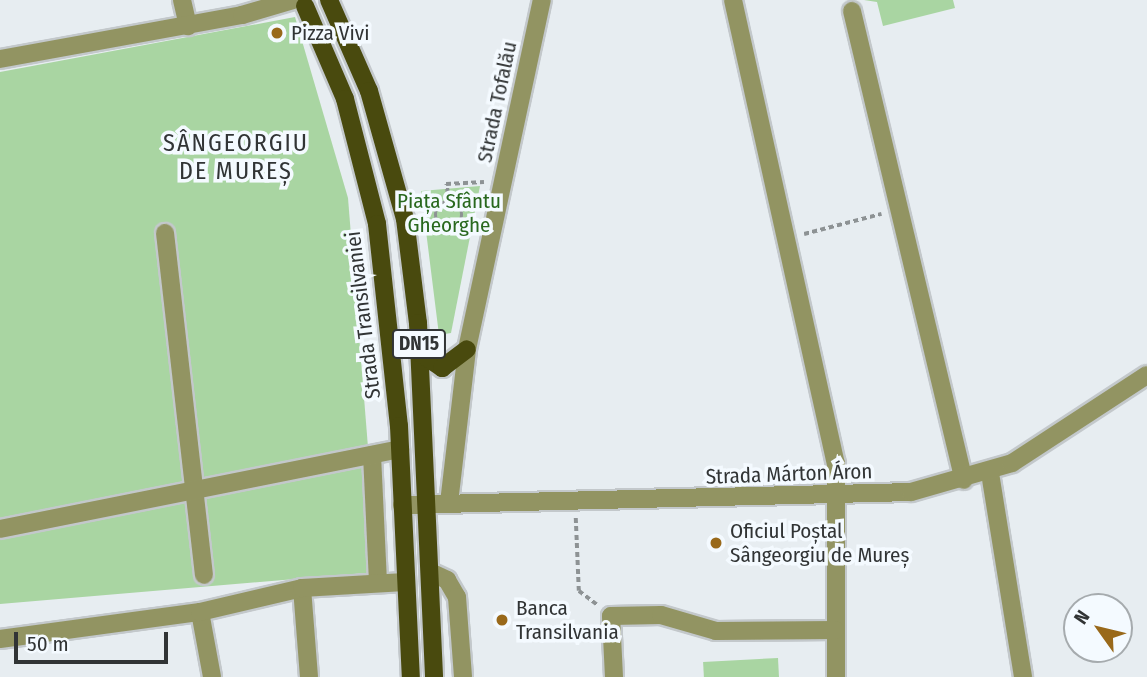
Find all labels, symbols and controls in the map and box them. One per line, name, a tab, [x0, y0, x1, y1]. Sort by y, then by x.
place label: Pizza Vivi	[291, 20, 369, 46]
marker: Pizza Vivi	[269, 25, 285, 41]
street label: Strada Tofalău	[472, 39, 522, 165]
district label: SÂNGEORGIU DE MUREȘ	[164, 130, 308, 186]
park label: Piața Sfântu Gheorghe	[397, 188, 501, 238]
street label: Strada Transilvaniei	[340, 230, 386, 400]
road number: DN15	[391, 328, 447, 360]
street label: Strada Márton Áron	[705, 458, 873, 490]
place label: Oficiul Poștal Sângeorgiu de Mureș	[730, 518, 909, 568]
marker: Oficiul Poștal Sângeorgiu de Mureș	[708, 535, 724, 551]
north arrow	[1063, 593, 1133, 663]
place label: Banca Transilvania	[516, 595, 619, 645]
text: N	[1069, 606, 1095, 628]
marker: Banca Transilvania	[494, 612, 510, 628]
scale bar	[18, 618, 172, 662]
text: 50 m	[27, 631, 69, 657]

